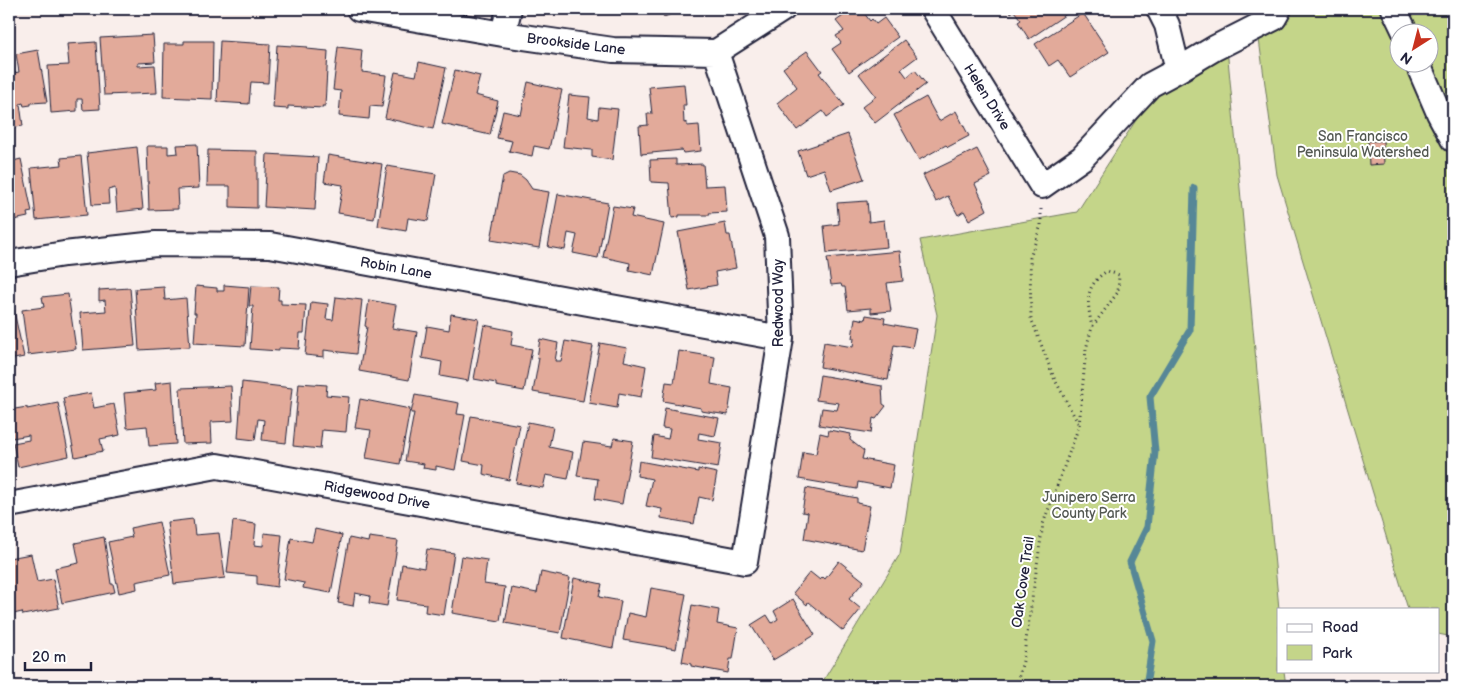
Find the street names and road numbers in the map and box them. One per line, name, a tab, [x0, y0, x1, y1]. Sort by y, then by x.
street label: Brookside Lane	[526, 30, 626, 58]
street label: Helen Drive	[960, 61, 1014, 133]
street label: Robin Lane	[359, 253, 433, 283]
street label: Redwood Way	[770, 258, 787, 347]
street label: Ridgewood Drive	[323, 477, 431, 513]
street label: Oak Cove Trail	[1008, 535, 1038, 629]

